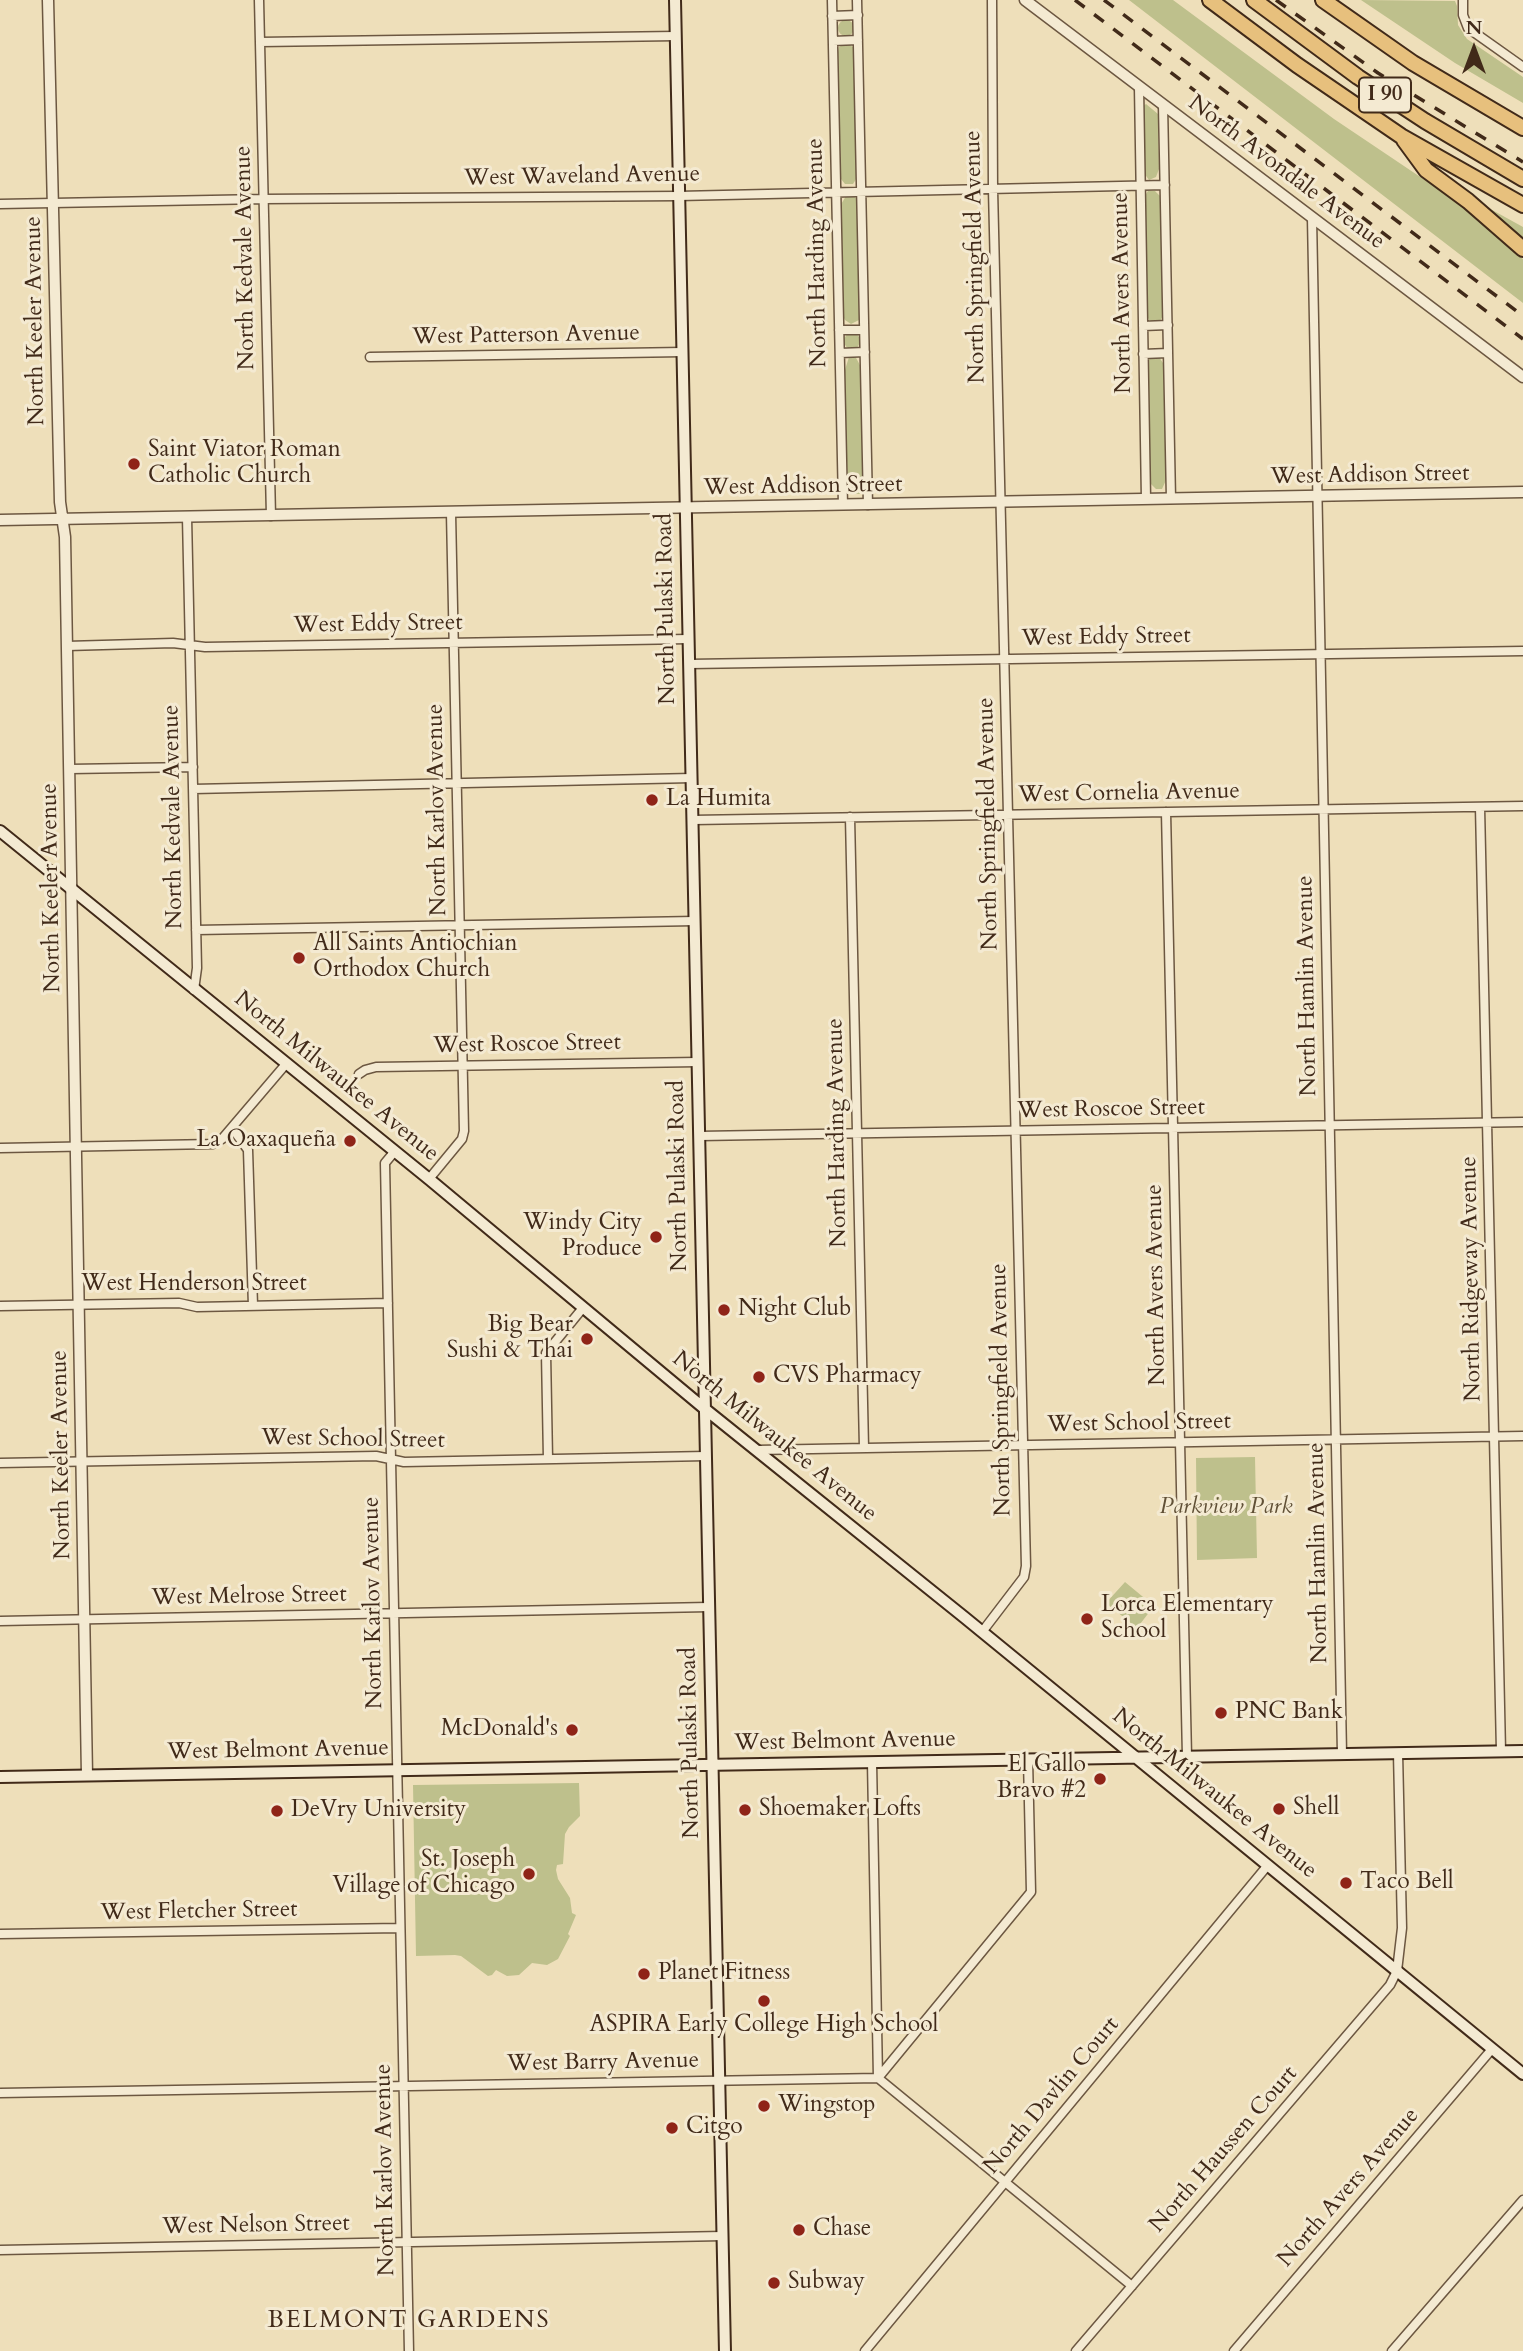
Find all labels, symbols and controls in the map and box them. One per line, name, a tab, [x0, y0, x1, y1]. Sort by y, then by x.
north arrow	[1439, 14, 1509, 84]
text: N	[1466, 15, 1482, 41]
road number: I 90	[1359, 78, 1411, 112]
street label: North Avondale Avenue	[1182, 90, 1390, 256]
street label: North Springfield Avenue	[960, 130, 992, 384]
street label: North Harding Avenue	[802, 138, 834, 368]
street label: North Kedvale Avenue	[230, 145, 262, 371]
street label: West Waveland Avenue	[464, 161, 700, 193]
street label: North Avers Avenue	[1107, 192, 1139, 394]
street label: North Keeler Avenue	[20, 216, 52, 426]
street label: West Patterson Avenue	[412, 320, 640, 352]
place label: Saint Viator Roman Catholic Church	[148, 437, 341, 491]
marker: Saint Viator Roman Catholic Church	[126, 456, 142, 472]
street label: West Addison Street	[1270, 460, 1470, 492]
street label: West Addison Street	[703, 471, 903, 503]
street label: North Pulaski Road	[652, 513, 682, 705]
street label: West Eddy Street	[293, 610, 463, 640]
street label: West Eddy Street	[1021, 623, 1191, 653]
street label: North Springfield Avenue	[973, 697, 1005, 951]
street label: North Karlov Avenue	[422, 703, 454, 917]
street label: North Kedvale Avenue	[158, 704, 190, 930]
street label: West Cornelia Avenue	[1018, 778, 1240, 810]
street label: North Keeler Avenue	[36, 783, 68, 993]
place label: La Humita	[666, 786, 771, 814]
marker: La Humita	[644, 792, 660, 808]
street label: North Hamlin Avenue	[1292, 875, 1324, 1097]
place label: All Saints Antiochian Orthodox Church	[313, 931, 518, 985]
marker: All Saints Antiochian Orthodox Church	[291, 950, 307, 966]
street label: North Milwaukee Avenue	[228, 986, 444, 1168]
street label: North Harding Avenue	[822, 1018, 854, 1248]
street label: West Roscoe Street	[433, 1030, 621, 1060]
street label: North Pulaski Road	[664, 1080, 694, 1272]
street label: West Roscoe Street	[1017, 1095, 1205, 1125]
place label: La Oaxaqueña	[196, 1127, 336, 1155]
marker: La Oaxaqueña	[342, 1133, 358, 1149]
street label: North Ridgeway Avenue	[1456, 1156, 1488, 1402]
street label: North Avers Avenue	[1141, 1184, 1173, 1386]
place label: Windy City Produce	[523, 1210, 642, 1264]
marker: Windy City Produce	[648, 1229, 664, 1245]
street label: North Springfield Avenue	[986, 1263, 1018, 1517]
street label: West Henderson Street	[81, 1271, 307, 1299]
place label: Night Club	[738, 1296, 851, 1324]
marker: Night Club	[716, 1302, 732, 1318]
place label: Big Bear Sushi & Thai	[447, 1312, 573, 1366]
marker: Big Bear Sushi & Thai	[579, 1331, 595, 1347]
street label: North Milwaukee Avenue	[666, 1346, 882, 1528]
street label: North Keeler Avenue	[46, 1350, 78, 1560]
place label: CVS Pharmacy	[773, 1363, 922, 1391]
marker: CVS Pharmacy	[751, 1369, 767, 1385]
street label: West School Street	[1047, 1409, 1231, 1439]
street label: West School Street	[261, 1425, 445, 1455]
street label: North Hamlin Avenue	[1303, 1442, 1335, 1664]
park label: Parkview Park	[1159, 1494, 1293, 1522]
street label: North Karlov Avenue	[358, 1496, 390, 1710]
street label: West Melrose Street	[151, 1581, 347, 1613]
place label: Lorca Elementary School	[1101, 1592, 1274, 1646]
marker: Lorca Elementary School	[1079, 1611, 1095, 1627]
street label: North Pulaski Road	[676, 1647, 706, 1839]
place label: PNC Bank	[1235, 1699, 1343, 1727]
street label: North Milwaukee Avenue	[1106, 1703, 1322, 1885]
marker: PNC Bank	[1213, 1705, 1229, 1721]
place label: McDonald's	[441, 1716, 558, 1744]
marker: McDonald's	[564, 1722, 580, 1738]
street label: West Belmont Avenue	[734, 1726, 956, 1758]
street label: West Belmont Avenue	[167, 1735, 389, 1767]
place label: El Gallo Bravo #2	[997, 1752, 1086, 1806]
marker: El Gallo Bravo #2	[1092, 1771, 1108, 1787]
place label: Shell	[1293, 1795, 1339, 1823]
place label: Shoemaker Lofts	[759, 1796, 921, 1824]
place label: DeVry University	[291, 1797, 466, 1825]
marker: Shell	[1271, 1801, 1287, 1817]
marker: Shoemaker Lofts	[737, 1802, 753, 1818]
marker: DeVry University	[269, 1803, 285, 1819]
place label: St. Joseph Village of Chicago	[332, 1847, 515, 1901]
marker: St. Joseph Village of Chicago	[521, 1866, 537, 1882]
place label: Taco Bell	[1360, 1869, 1454, 1897]
marker: Taco Bell	[1338, 1875, 1354, 1891]
street label: West Fletcher Street	[100, 1896, 298, 1928]
place label: Planet Fitness	[658, 1960, 790, 1988]
marker: Planet Fitness	[636, 1966, 652, 1982]
marker: ASPIRA Early College High School	[756, 1993, 772, 2009]
place label: ASPIRA Early College High School	[590, 2012, 938, 2040]
street label: North Davlin Court	[978, 2012, 1126, 2180]
street label: West Barry Avenue	[507, 2048, 699, 2078]
street label: North Haussen Court	[1144, 2061, 1304, 2239]
street label: North Karlov Avenue	[370, 2063, 402, 2277]
place label: Wingstop	[778, 2092, 875, 2120]
marker: Wingstop	[756, 2098, 772, 2114]
street label: North Avers Avenue	[1272, 2103, 1426, 2273]
place label: Citgo	[686, 2114, 743, 2142]
marker: Citgo	[664, 2120, 680, 2136]
street label: West Nelson Street	[162, 2211, 350, 2241]
place label: Chase	[813, 2216, 871, 2244]
marker: Chase	[791, 2222, 807, 2238]
place label: Subway	[788, 2269, 865, 2297]
marker: Subway	[766, 2275, 782, 2291]
district label: BELMONT GARDENS	[269, 2307, 549, 2335]

